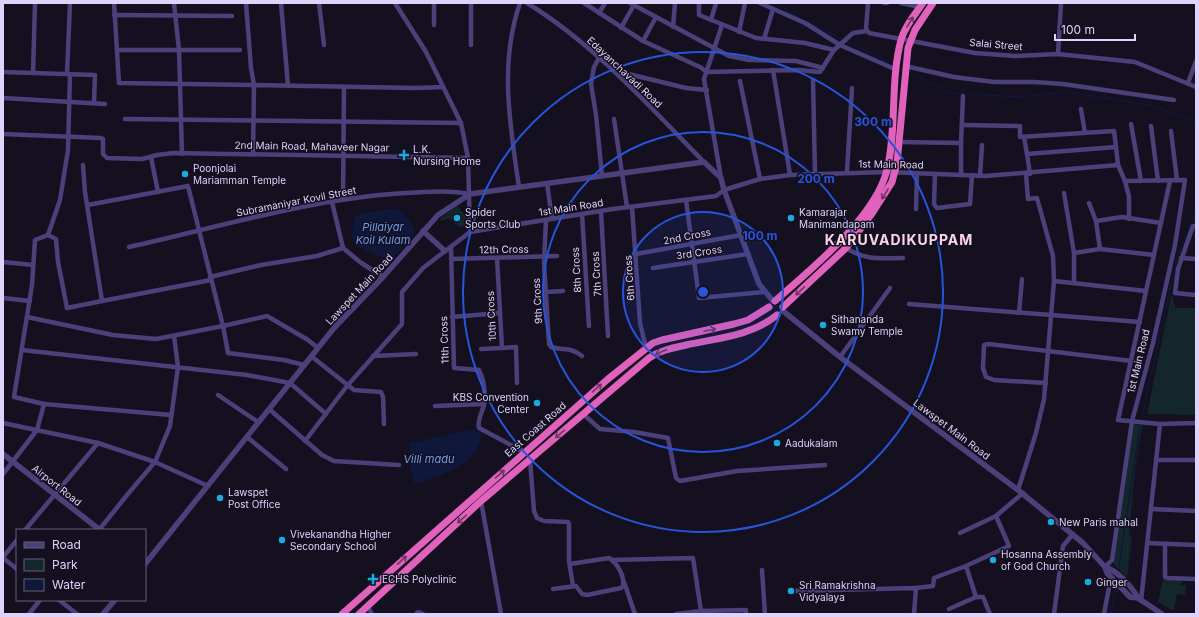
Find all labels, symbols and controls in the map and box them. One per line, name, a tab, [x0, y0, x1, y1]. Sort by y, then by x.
scale bar	[1055, 16, 1135, 42]
one-way arrow	[906, 17, 914, 28]
text: 100 m	[1061, 22, 1095, 37]
street label: Edayanchavadi Road	[585, 34, 665, 110]
street label: Salai Street	[969, 36, 1024, 52]
text: 300 m	[854, 114, 892, 129]
street label: 2nd Main Road, Mahaveer Nagar	[234, 139, 390, 153]
place label: L.K. Nursing Home	[413, 143, 481, 167]
marker: L.K. Nursing Home	[398, 149, 410, 161]
street label: 1st Main Road	[858, 157, 924, 171]
place label: Poonjolai Mariamman Temple	[193, 162, 286, 186]
marker: Poonjolai Mariamman Temple	[180, 169, 190, 179]
text: 200 m	[797, 171, 835, 186]
street label: Subramaniyar Kovil Street	[235, 183, 358, 219]
one-way arrow	[881, 188, 889, 199]
street label: 1st Main Road	[538, 196, 604, 218]
place label: Spider Sports Club	[465, 206, 520, 230]
place label: Kamarajar Manimandapam	[799, 206, 875, 230]
marker: Spider Sports Club	[452, 213, 462, 223]
marker: Kamarajar Manimandapam	[786, 213, 796, 223]
water label: Pillaiyar Koil Kulam	[356, 220, 411, 247]
street label: 2nd Cross	[662, 225, 712, 247]
text: 100 m	[742, 228, 778, 243]
district label: KARUVADIKUPPAM	[825, 231, 973, 248]
street label: 3rd Cross	[675, 242, 723, 262]
street label: 12th Cross	[479, 243, 529, 255]
street label: 8th Cross	[569, 247, 583, 293]
street label: Lawspet Main Road	[323, 251, 395, 327]
street label: 7th Cross	[589, 251, 603, 297]
street label: 6th Cross	[621, 255, 637, 301]
street label: 9th Cross	[530, 278, 544, 324]
centre of rings	[696, 285, 710, 299]
one-way arrow	[795, 286, 805, 296]
street label: 10th Cross	[484, 291, 498, 341]
place label: Sithananda Swamy Temple	[831, 313, 903, 337]
street label: 11th Cross	[437, 316, 451, 364]
marker: Sithananda Swamy Temple	[818, 320, 828, 330]
one-way arrow	[703, 325, 716, 333]
street label: 1st Main Road	[1124, 328, 1152, 394]
one-way arrow	[655, 348, 667, 356]
one-way arrow	[592, 383, 602, 392]
place label: KBS Convention Center	[453, 391, 529, 415]
street label: Lawspet Main Road	[911, 396, 993, 462]
marker: KBS Convention Center	[532, 398, 542, 408]
street label: East Coast Road	[502, 399, 568, 459]
one-way arrow	[555, 429, 566, 438]
place label: Aadukalam	[785, 437, 837, 449]
marker: Aadukalam	[772, 438, 782, 448]
water label: Villi madu	[404, 452, 455, 466]
street label: Airport Road	[30, 462, 84, 508]
one-way arrow	[494, 469, 505, 478]
place label: Lawspet Post Office	[228, 486, 280, 510]
marker: Lawspet Post Office	[215, 493, 225, 503]
one-way arrow	[457, 514, 467, 524]
place label: New Paris mahal	[1059, 516, 1138, 528]
marker: New Paris mahal	[1046, 517, 1056, 527]
place label: Vivekanandha Higher Secondary School	[290, 528, 391, 552]
legend	[16, 529, 146, 601]
marker: Vivekanandha Higher Secondary School	[277, 535, 287, 545]
text: Road	[52, 537, 81, 552]
place label: Hosanna Assembly of God Church	[1001, 548, 1092, 572]
one-way arrow	[397, 555, 407, 565]
marker: Hosanna Assembly of God Church	[988, 555, 998, 565]
text: Park	[52, 557, 78, 572]
marker: ECHS Polyclinic	[367, 573, 379, 585]
place label: ECHS Polyclinic	[382, 573, 457, 585]
place label: Ginger	[1096, 576, 1128, 588]
text: Water	[52, 577, 86, 592]
marker: Ginger	[1083, 577, 1093, 587]
place label: Sri Ramakrishna Vidyalaya	[799, 579, 876, 603]
marker: Sri Ramakrishna Vidyalaya	[786, 586, 796, 596]

